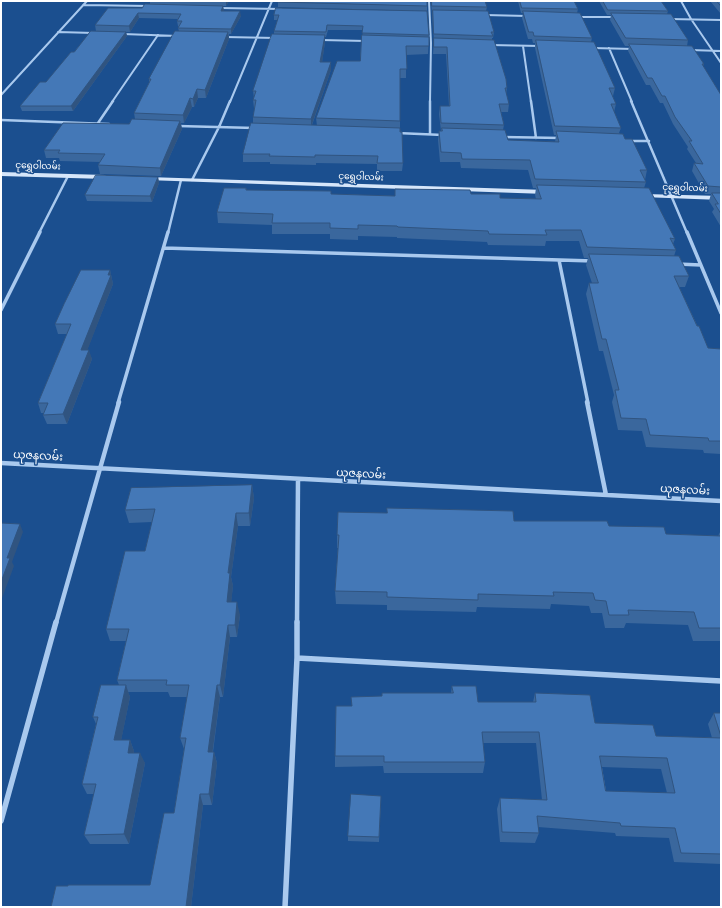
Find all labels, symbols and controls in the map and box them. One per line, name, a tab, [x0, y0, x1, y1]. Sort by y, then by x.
street label: ငုရွှေဝါလမ်း	[15, 160, 61, 172]
street label: ငုရွှေဝါလမ်း	[338, 171, 384, 183]
street label: ငုရွှေဝါလမ်း	[662, 182, 708, 194]
street label: ယုဇနလမ်း	[13, 448, 63, 464]
street label: ယုဇနလမ်း	[336, 466, 386, 482]
street label: ယုဇနလမ်း	[660, 482, 710, 498]

